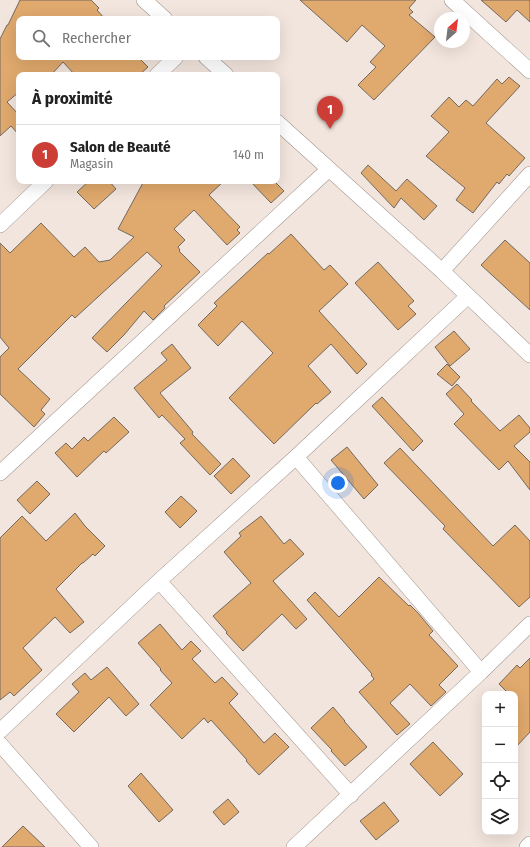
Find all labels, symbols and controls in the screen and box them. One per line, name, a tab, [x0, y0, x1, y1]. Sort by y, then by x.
north arrow	[434, 12, 470, 48]
search box	[16, 16, 280, 60]
icon: search	[30, 27, 52, 49]
text: Rechercher	[62, 29, 131, 47]
text: À proximité	[32, 88, 113, 109]
pin: 1	[317, 96, 343, 129]
text: Salon de Beauté	[70, 138, 171, 156]
text: 1	[42, 147, 48, 162]
text: 140 m	[233, 147, 264, 162]
text: Magasin	[70, 156, 113, 171]
your location	[328, 473, 348, 493]
map controls	[482, 691, 518, 835]
button: +	[482, 691, 518, 727]
button: −	[482, 727, 518, 763]
button: locate	[482, 763, 518, 799]
button: layers	[482, 799, 518, 835]

